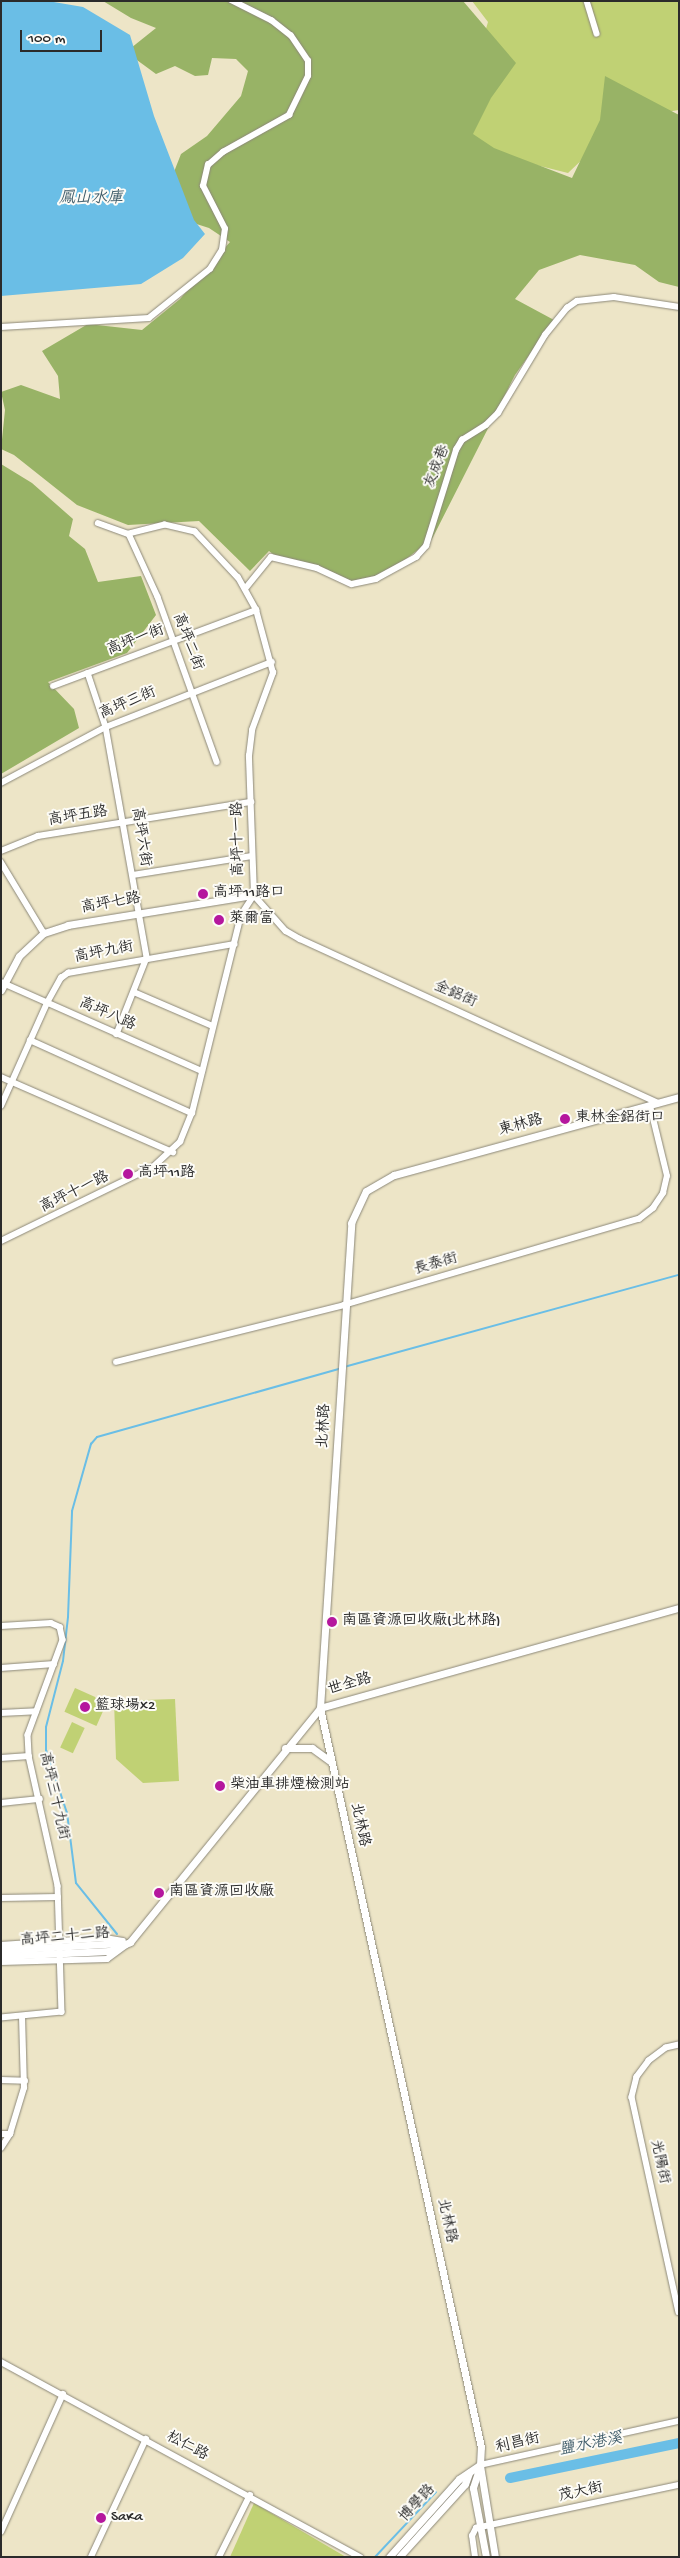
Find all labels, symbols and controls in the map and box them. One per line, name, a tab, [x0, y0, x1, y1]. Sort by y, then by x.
scale bar	[22, 20, 105, 52]
text: 100 m	[28, 30, 65, 48]
water label: 鳳山水庫	[59, 190, 123, 210]
street label: 友成巷	[422, 443, 454, 491]
street label: 高坪二街	[168, 611, 206, 673]
street label: 高坪一街	[105, 622, 167, 660]
street label: 高坪三街	[97, 684, 159, 724]
street label: 高坪十一路	[229, 801, 249, 877]
street label: 高坪五路	[47, 803, 109, 831]
street label: 高坪六街	[126, 806, 154, 868]
place label: 高坪11路口	[213, 885, 285, 903]
marker: 高坪11路口	[197, 888, 209, 900]
street label: 高坪七路	[80, 890, 142, 918]
place label: 萊爾富	[229, 911, 274, 929]
marker: 萊爾富	[213, 914, 225, 926]
street label: 高坪九街	[73, 938, 135, 968]
street label: 金鋁街	[431, 978, 479, 1012]
street label: 高坪八路	[76, 995, 138, 1035]
place label: 東林金鋁街口	[575, 1110, 665, 1128]
street label: 東林路	[497, 1111, 545, 1141]
marker: 東林金鋁街口	[559, 1113, 571, 1125]
place label: 高坪11路	[138, 1165, 195, 1183]
street label: 高坪十一路	[37, 1168, 113, 1218]
marker: 高坪11路	[122, 1168, 134, 1180]
street label: 長泰街	[412, 1250, 460, 1280]
street label: 北林路	[315, 1403, 335, 1449]
place label: 南區資源回收廠(北林路)	[342, 1613, 500, 1631]
marker: 南區資源回收廠(北林路)	[326, 1616, 338, 1628]
street label: 世全路	[326, 1670, 374, 1700]
place label: 籃球場x2	[95, 1698, 155, 1716]
marker: 籃球場x2	[79, 1701, 91, 1713]
street label: 高坪三十九街	[34, 1750, 72, 1842]
place label: 柴油車排煙檢測站	[230, 1777, 350, 1795]
marker: 柴油車排煙檢測站	[214, 1780, 226, 1792]
street label: 北林路	[346, 1801, 372, 1849]
place label: 南區資源回收廠	[169, 1884, 274, 1902]
marker: 南區資源回收廠	[153, 1887, 165, 1899]
street label: 高坪二十二路	[19, 1925, 111, 1951]
street label: 光陽街	[646, 2138, 672, 2186]
street label: 北林路	[433, 2197, 459, 2245]
street label: 松仁路	[163, 2428, 211, 2466]
street label: 利昌街	[494, 2430, 542, 2458]
water label: 鹽水港溪	[558, 2430, 624, 2462]
street label: 茂大街	[557, 2480, 605, 2506]
street label: 博學路	[396, 2481, 440, 2527]
place label: SaKa	[111, 2509, 143, 2527]
marker: SaKa	[95, 2512, 107, 2524]

